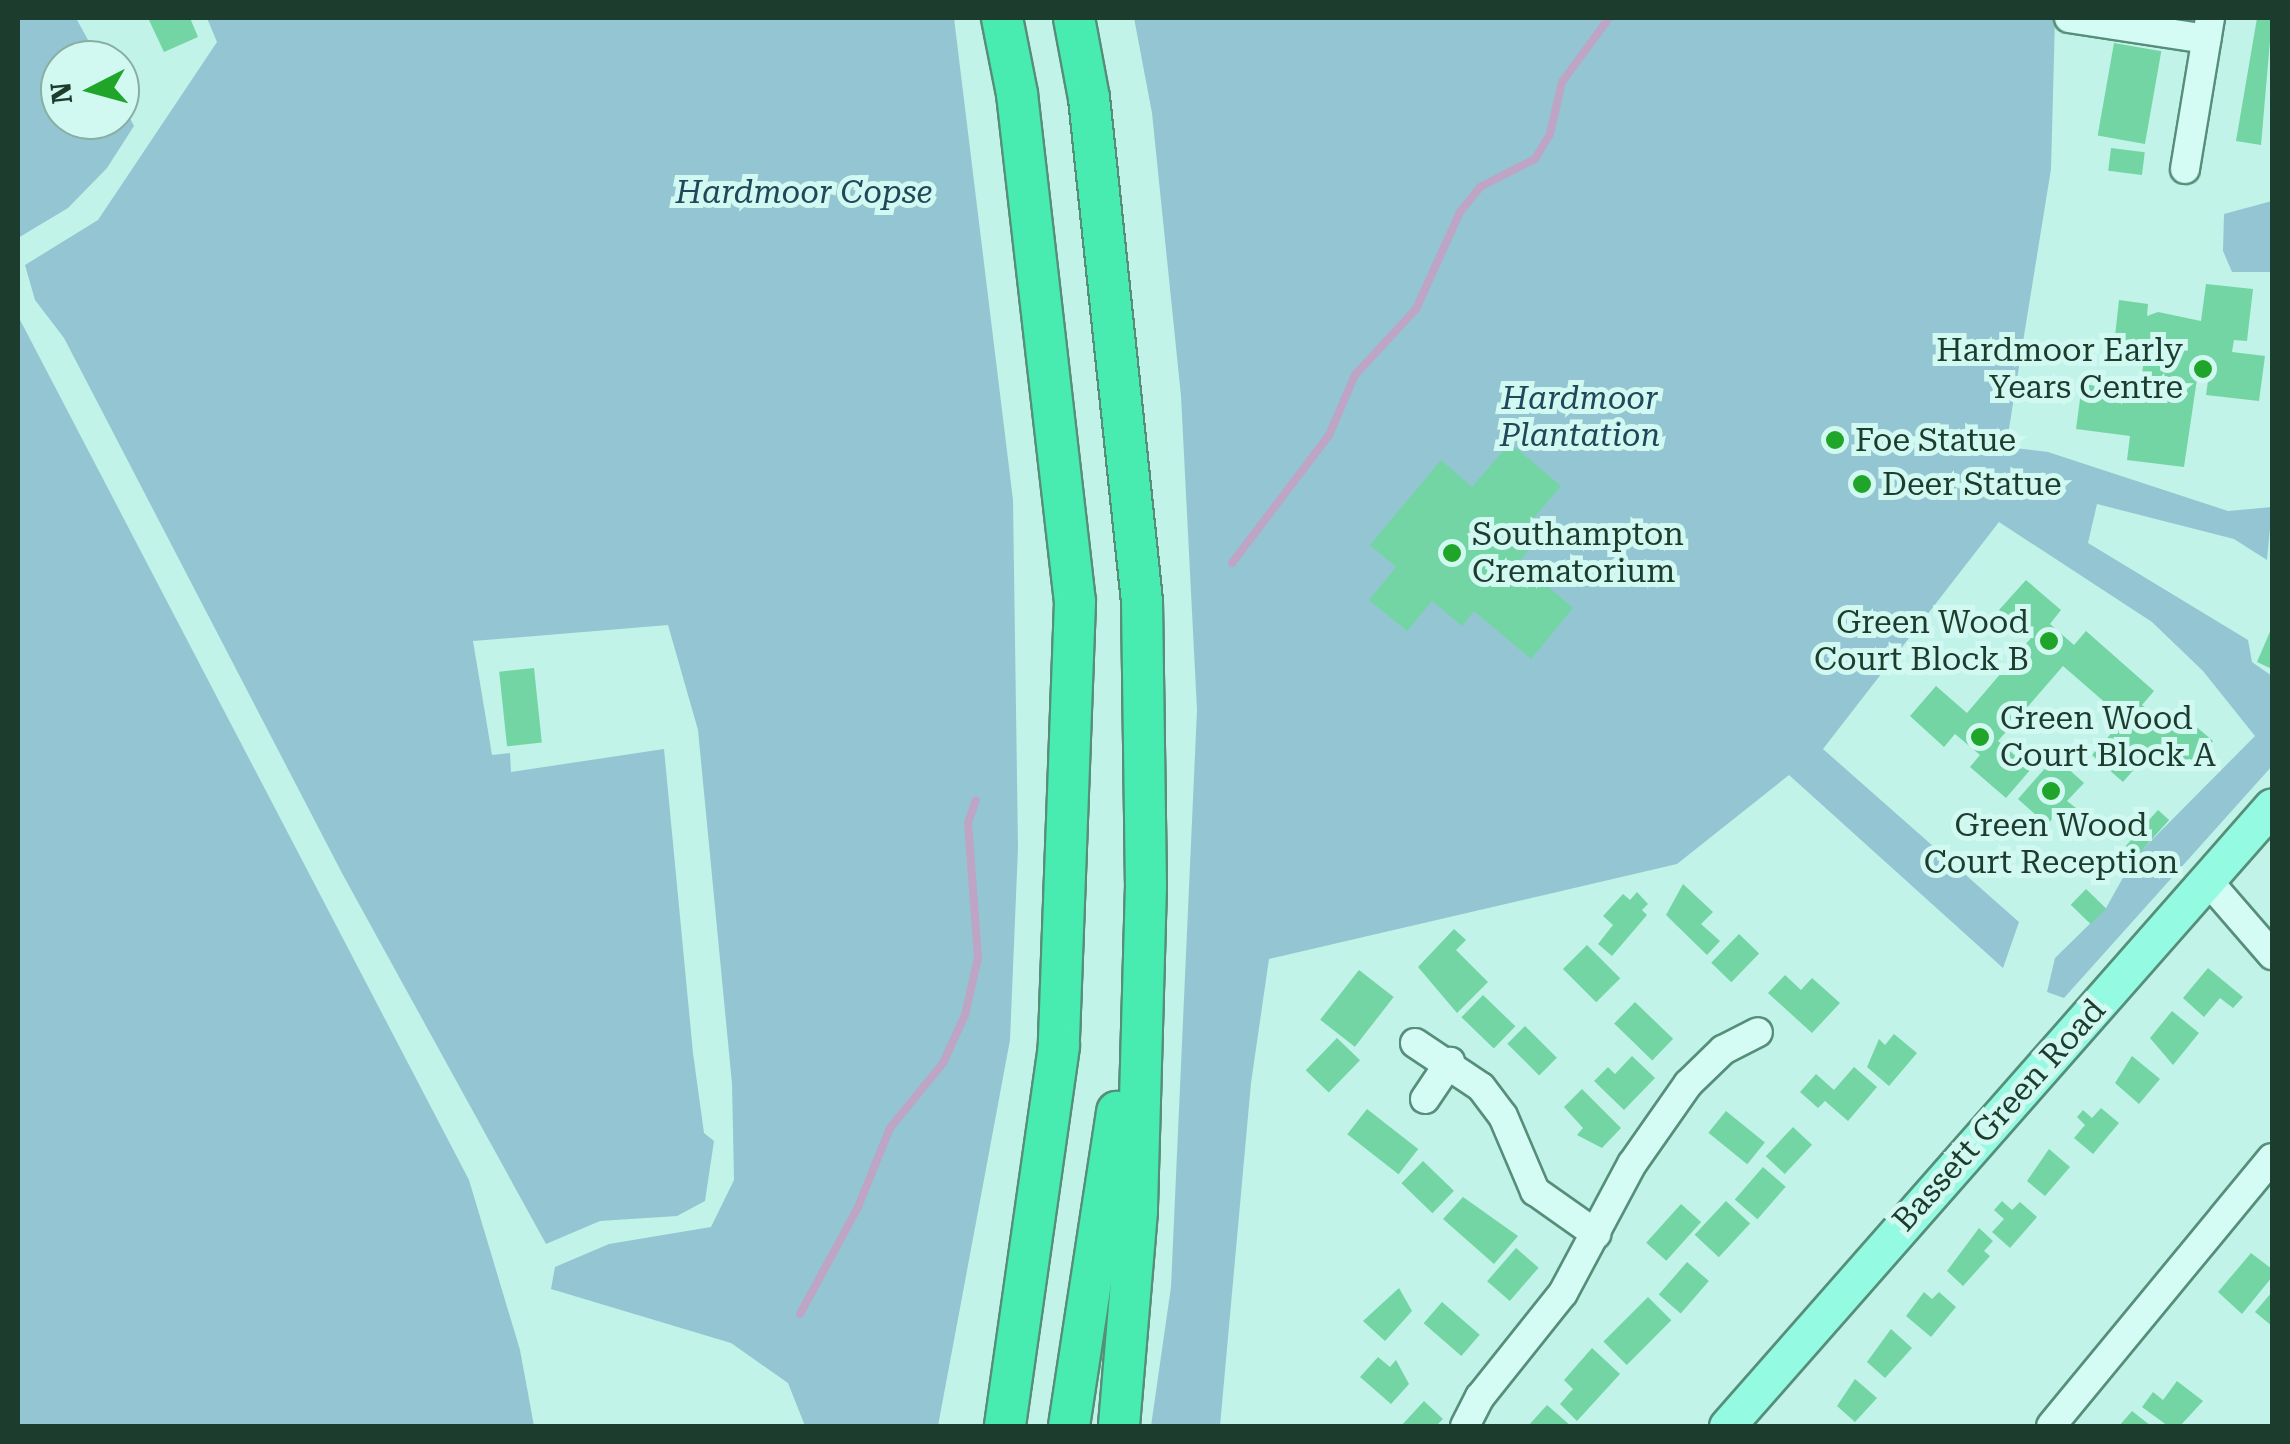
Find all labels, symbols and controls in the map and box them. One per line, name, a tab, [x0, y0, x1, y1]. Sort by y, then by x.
north arrow	[40, 40, 140, 140]
text: N	[44, 81, 79, 105]
park label: Hardmoor Copse	[675, 173, 933, 211]
place label: Hardmoor Early Years Centre	[1936, 332, 2183, 407]
marker: Hardmoor Early Years Centre	[2192, 358, 2214, 380]
park label: Hardmoor Plantation	[1500, 380, 1660, 455]
place label: Foe Statue	[1855, 421, 2016, 459]
marker: Foe Statue	[1824, 429, 1846, 451]
place label: Deer Statue	[1882, 465, 2061, 503]
marker: Deer Statue	[1851, 473, 1873, 495]
place label: Southampton Crematorium	[1472, 516, 1684, 591]
marker: Southampton Crematorium	[1441, 542, 1463, 564]
place label: Green Wood Court Block B	[1814, 604, 2029, 679]
marker: Green Wood Court Block B	[2038, 630, 2060, 652]
place label: Green Wood Court Block A	[2000, 700, 2216, 775]
marker: Green Wood Court Block A	[1969, 726, 1991, 748]
marker: Green Wood Court Reception	[2040, 780, 2062, 802]
place label: Green Wood Court Reception	[1924, 807, 2178, 882]
street label: Bassett Green Road	[1885, 991, 2113, 1239]

